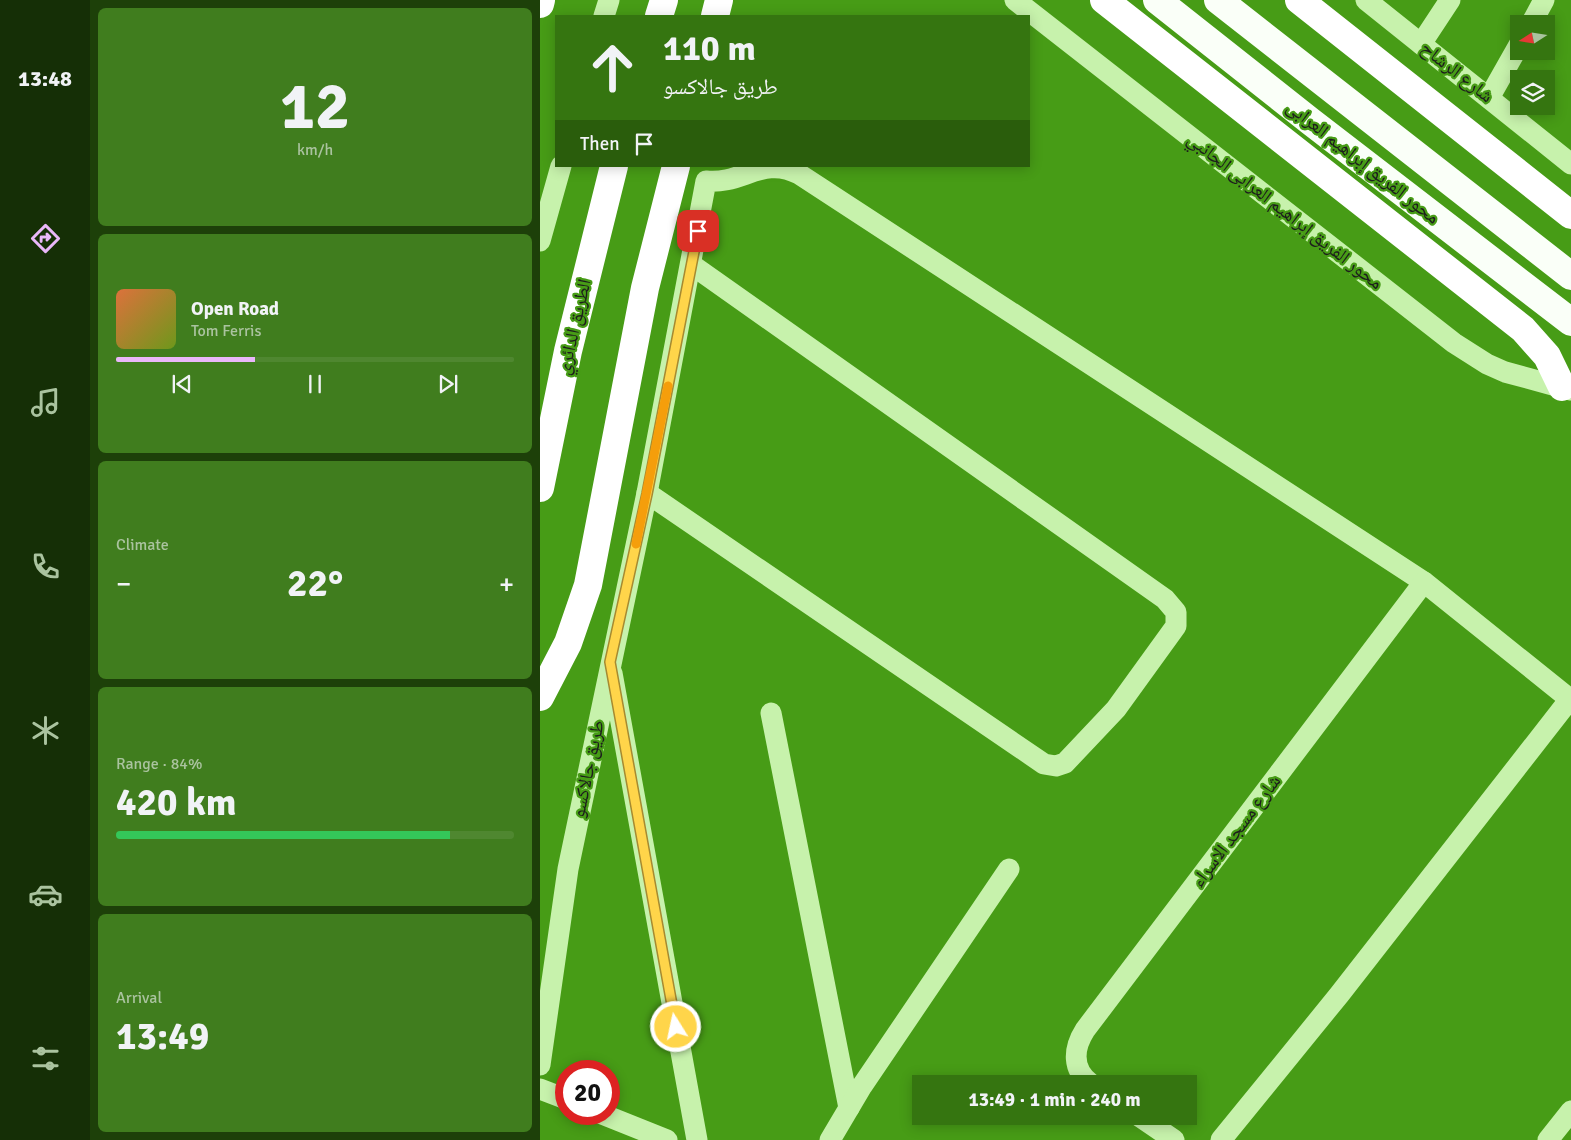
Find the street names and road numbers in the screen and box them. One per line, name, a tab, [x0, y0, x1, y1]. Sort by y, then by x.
street label: شارع الرشاح	[1416, 36, 1498, 108]
street label: محور الفريق إبراهيم العرابى	[1281, 95, 1444, 230]
street label: محور الفريق إبراهيم العرابى الجانبي	[1181, 127, 1388, 297]
street label: الطريق الدائري	[551, 277, 599, 378]
street label: طريق جالاكسو	[566, 718, 610, 820]
street label: شارع مسجد الاسراء	[1186, 770, 1286, 892]

